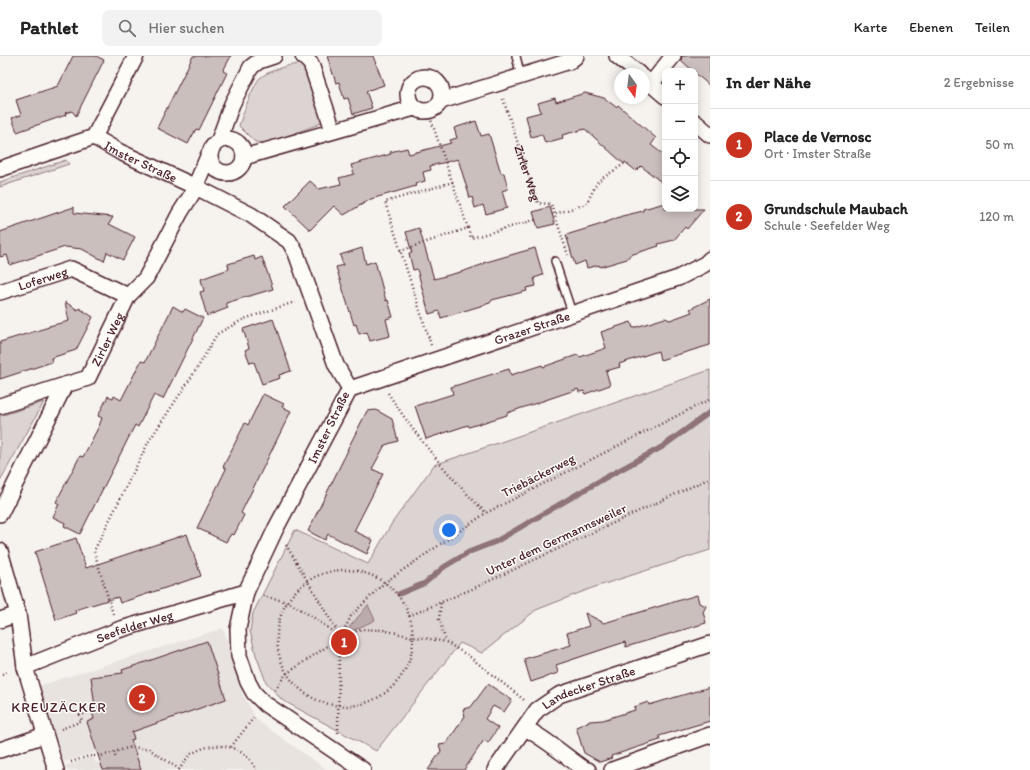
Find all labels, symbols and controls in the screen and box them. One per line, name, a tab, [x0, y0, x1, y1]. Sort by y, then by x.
search box	[102, 10, 382, 46]
text: Pathlet	[20, 16, 78, 39]
icon: search	[116, 17, 138, 39]
text: Hier suchen	[148, 19, 224, 37]
text: Karte	[854, 19, 887, 36]
text: Ebenen	[909, 19, 953, 36]
text: Teilen	[975, 19, 1010, 36]
north arrow	[614, 68, 650, 104]
map controls	[662, 68, 698, 212]
button: +	[662, 68, 698, 104]
text: In der Nähe	[726, 72, 811, 92]
text: 2 Ergebnisse	[944, 75, 1014, 90]
button: −	[662, 104, 698, 140]
text: Place de Vernosc	[764, 128, 871, 146]
text: 1	[736, 137, 742, 152]
text: 50 m	[985, 137, 1014, 152]
street label: Imster Straße	[102, 138, 180, 185]
button: locate	[662, 140, 698, 176]
street label: Zirler Weg	[511, 143, 544, 203]
text: Ort · Imster Straße	[764, 146, 871, 161]
button: layers	[662, 176, 698, 212]
text: Grundschule Maubach	[764, 200, 908, 218]
text: 2	[736, 209, 742, 224]
text: 120 m	[979, 209, 1014, 224]
text: Schule · Seefelder Weg	[764, 218, 890, 233]
street label: Loferweg	[16, 264, 70, 294]
street label: Grazer Straße	[492, 308, 572, 348]
street label: Zirler Weg	[88, 309, 127, 368]
street label: Imster Straße	[304, 389, 352, 466]
street label: Triebäckerweg	[499, 450, 578, 500]
street label: Unter dem Germannsweiler	[484, 500, 630, 579]
your location	[439, 520, 459, 540]
street label: Seefelder Weg	[94, 607, 175, 646]
pin: 1	[331, 627, 357, 657]
street label: Landecker Straße	[539, 663, 637, 713]
pin: 2	[129, 683, 155, 713]
district label: KREUZÄCKER	[11, 699, 107, 716]

